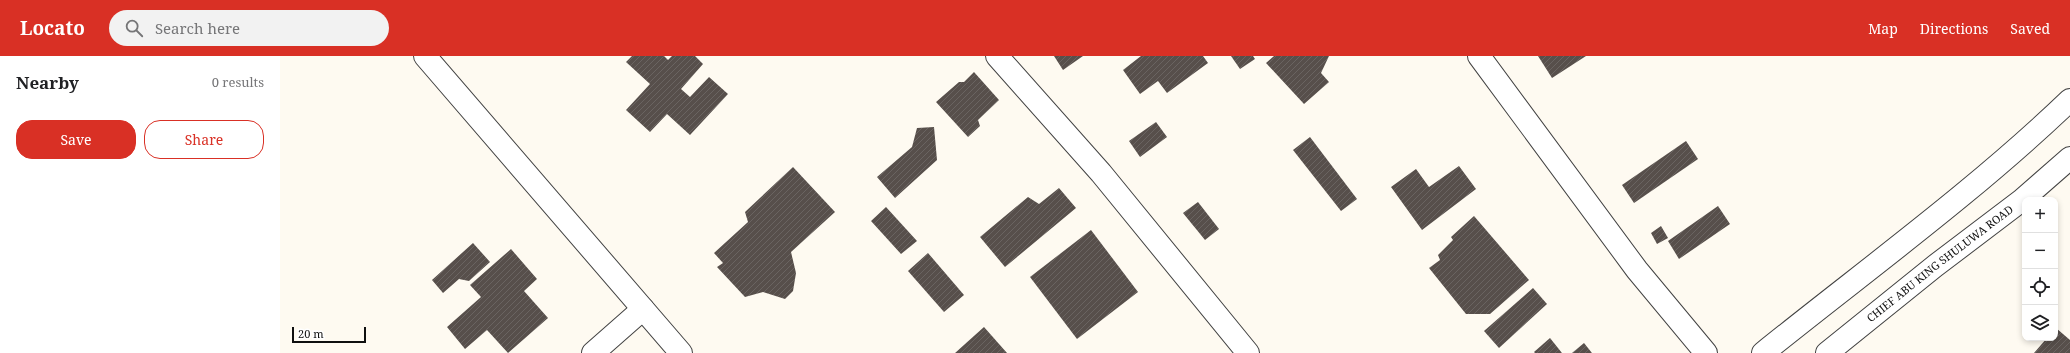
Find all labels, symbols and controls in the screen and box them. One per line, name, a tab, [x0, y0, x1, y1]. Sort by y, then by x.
search box	[109, 10, 389, 46]
text: Locato	[20, 15, 85, 41]
icon: search	[123, 17, 145, 39]
text: Search here	[155, 18, 240, 38]
text: Map	[1868, 19, 1898, 38]
text: Directions	[1920, 19, 1988, 38]
text: Saved	[2010, 19, 2050, 38]
text: Nearby	[16, 71, 79, 94]
text: 0 results	[212, 73, 264, 91]
button: Save	[16, 120, 136, 159]
button: Share	[144, 120, 264, 159]
map controls	[2022, 197, 2058, 341]
button: +	[2022, 197, 2058, 233]
street label: CHIEF ABU KING SHULUWA ROAD	[1863, 201, 2016, 325]
button: −	[2022, 233, 2058, 269]
button: locate	[2022, 269, 2058, 305]
button: layers	[2022, 305, 2058, 341]
scale bar	[292, 325, 366, 344]
text: 20 m	[298, 326, 324, 341]

